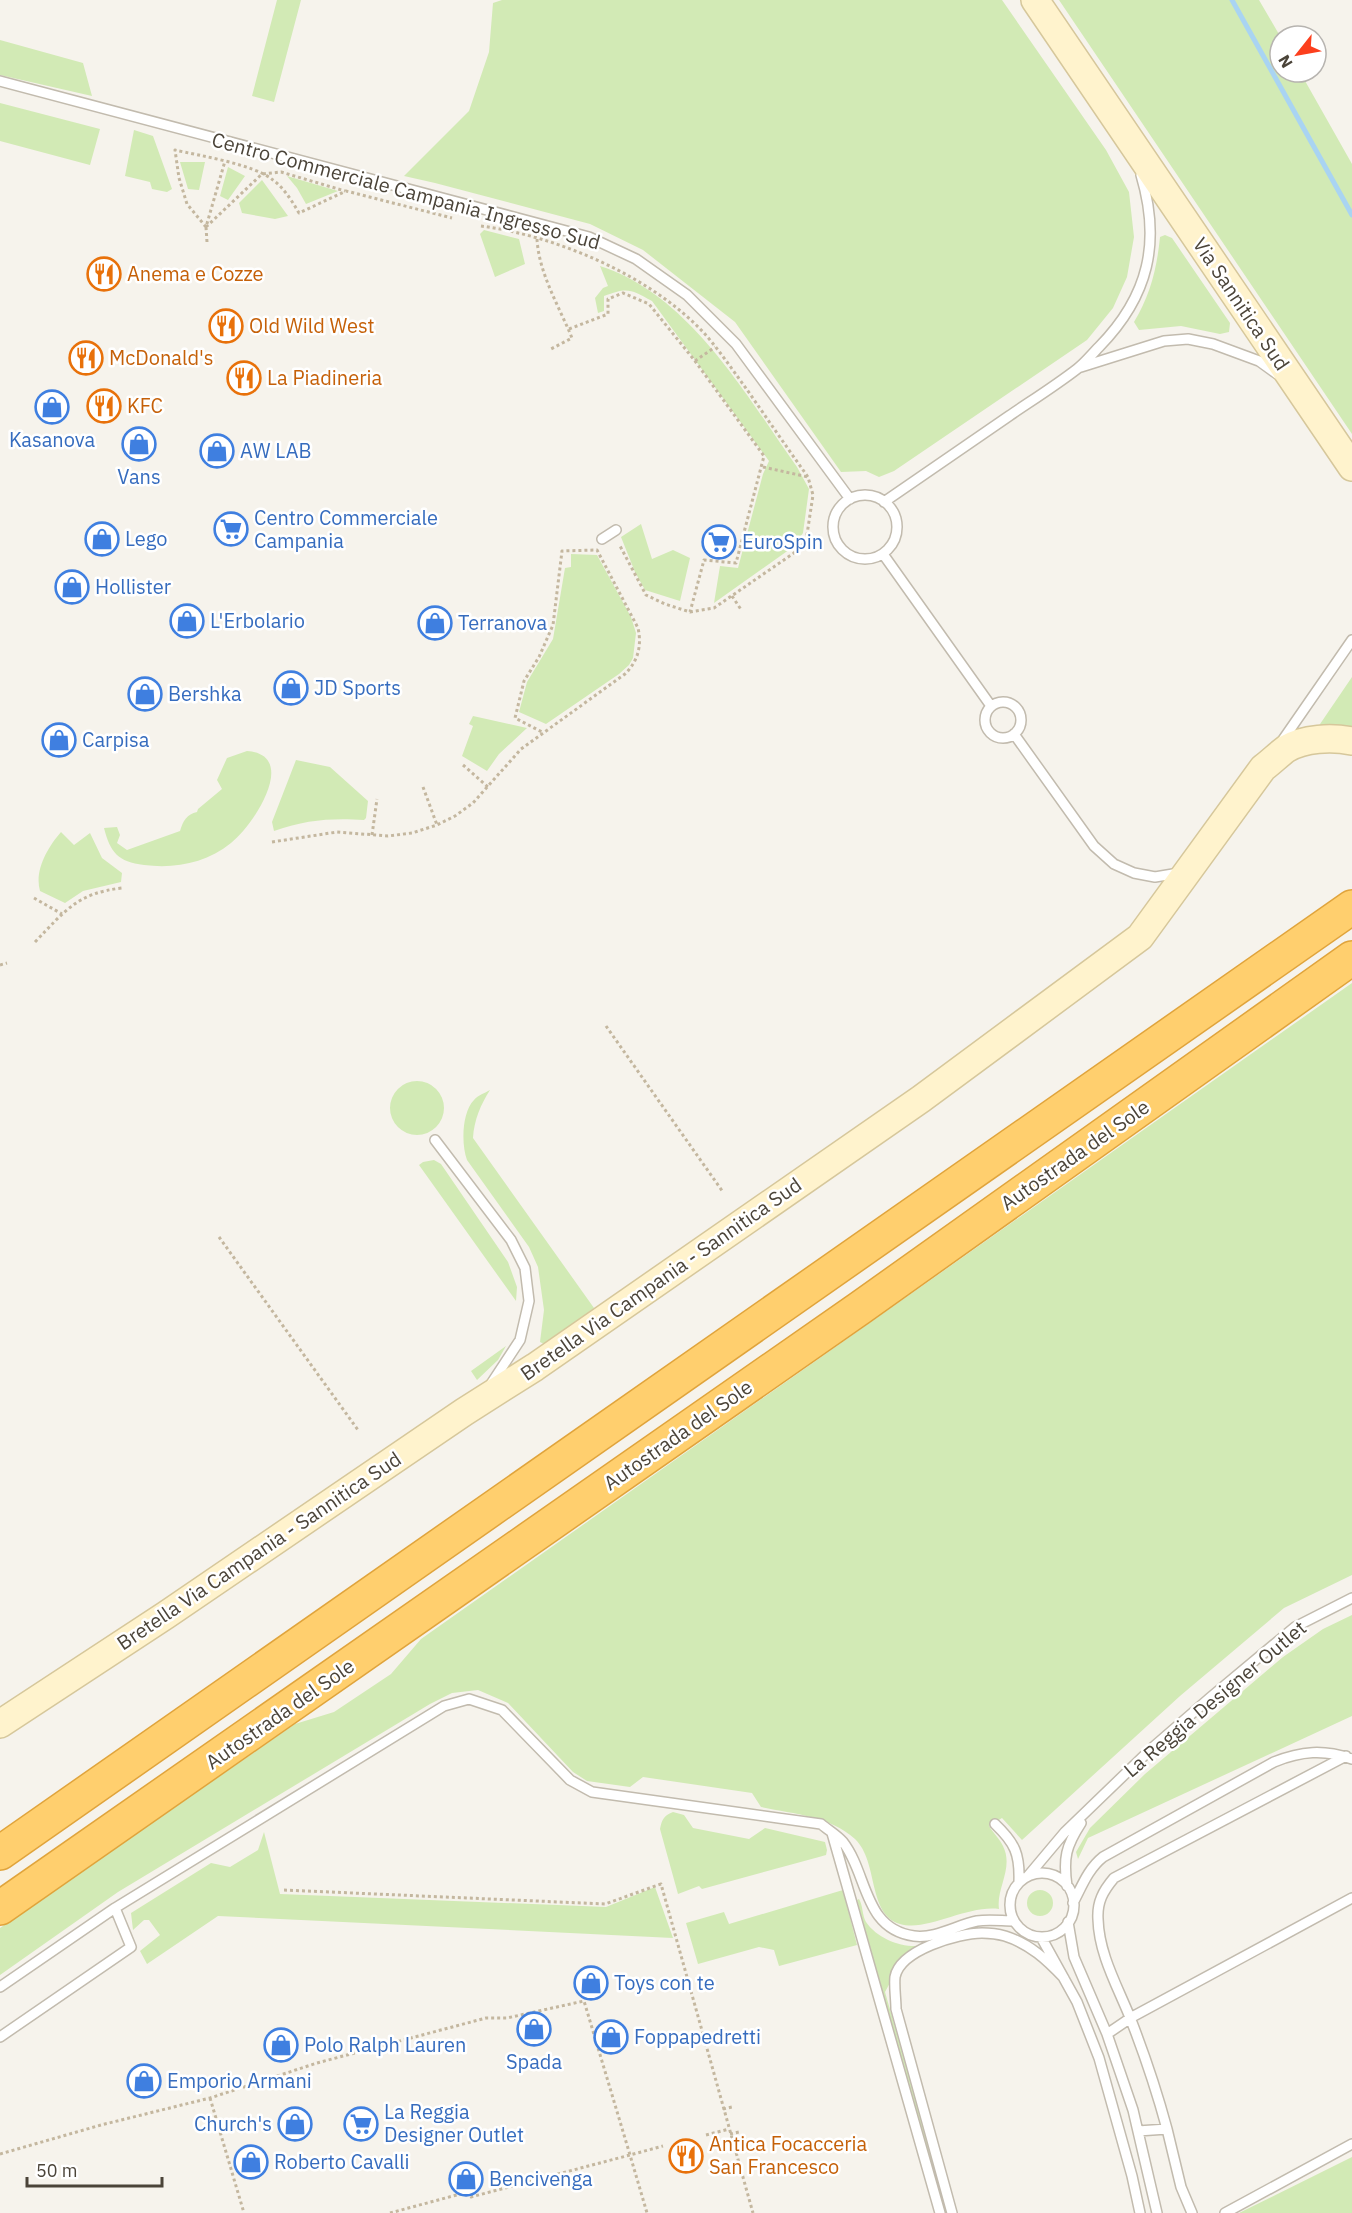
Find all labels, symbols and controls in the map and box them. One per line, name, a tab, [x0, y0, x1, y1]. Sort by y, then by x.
north arrow	[1268, 24, 1328, 84]
text: N	[1274, 52, 1297, 72]
street label: Centro Commerciale Campania Ingresso Sud	[209, 126, 603, 255]
street label: Via Sannitica Sud	[1187, 232, 1296, 375]
restaurant icon: Anema e Cozze	[86, 256, 122, 292]
place label: Anema e Cozze	[127, 260, 264, 287]
restaurant icon: Old Wild West	[208, 308, 244, 344]
place label: Old Wild West	[249, 312, 375, 339]
restaurant icon: McDonald's	[68, 340, 104, 376]
place label: McDonald's	[109, 344, 214, 371]
restaurant icon: La Piadineria	[226, 360, 262, 396]
place label: La Piadineria	[267, 364, 382, 391]
restaurant icon: KFC	[86, 388, 122, 424]
shop icon: Kasanova	[34, 389, 70, 425]
place label: KFC	[127, 392, 163, 419]
place label: Kasanova	[9, 426, 95, 453]
shop icon: Vans	[121, 426, 157, 462]
shop icon: AW LAB	[199, 433, 235, 469]
place label: AW LAB	[240, 437, 312, 464]
place label: Vans	[117, 463, 161, 490]
place label: Centro Commerciale Campania	[254, 504, 438, 554]
supermarket icon: Centro Commerciale Campania	[213, 511, 249, 547]
shop icon: Lego	[84, 521, 120, 557]
supermarket icon: EuroSpin	[701, 524, 737, 560]
place label: Lego	[125, 525, 167, 552]
place label: EuroSpin	[742, 528, 823, 555]
shop icon: Hollister	[54, 569, 90, 605]
place label: Hollister	[95, 573, 171, 600]
shop icon: L'Erbolario	[169, 603, 205, 639]
shop icon: Terranova	[417, 605, 453, 641]
place label: L'Erbolario	[210, 607, 305, 634]
place label: Terranova	[458, 609, 547, 636]
shop icon: JD Sports	[273, 670, 309, 706]
place label: JD Sports	[314, 674, 401, 701]
shop icon: Bershka	[127, 676, 163, 712]
place label: Bershka	[168, 680, 242, 707]
shop icon: Carpisa	[41, 722, 77, 758]
place label: Carpisa	[82, 726, 150, 753]
street label: Autostrada del Sole	[995, 1093, 1154, 1216]
street label: Bretella Via Campania - Sannitica Sud	[515, 1171, 807, 1386]
street label: Autostrada del Sole	[598, 1373, 757, 1496]
street label: Bretella Via Campania - Sannitica Sud	[111, 1445, 406, 1656]
street label: La Reggia Designer Outlet	[1118, 1614, 1312, 1783]
street label: Autostrada del Sole	[200, 1652, 359, 1775]
shop icon: Toys con te	[573, 1965, 609, 2001]
place label: Toys con te	[614, 1969, 715, 1996]
shop icon: Spada	[516, 2011, 552, 2047]
shop icon: Foppapedretti	[593, 2019, 629, 2055]
place label: Foppapedretti	[634, 2023, 761, 2050]
shop icon: Polo Ralph Lauren	[263, 2027, 299, 2063]
place label: Polo Ralph Lauren	[304, 2031, 466, 2058]
place label: Spada	[506, 2048, 562, 2075]
shop icon: Emporio Armani	[126, 2063, 162, 2099]
place label: Emporio Armani	[167, 2067, 312, 2094]
place label: La Reggia Designer Outlet	[384, 2098, 524, 2148]
shop icon: Church's	[277, 2106, 313, 2142]
supermarket icon: La Reggia Designer Outlet	[343, 2106, 379, 2142]
place label: Church's	[194, 2110, 272, 2137]
place label: Antica Focacceria San Francesco	[709, 2130, 867, 2180]
restaurant icon: Antica Focacceria San Francesco	[668, 2138, 704, 2174]
shop icon: Roberto Cavalli	[233, 2144, 269, 2180]
place label: Roberto Cavalli	[274, 2148, 410, 2175]
scale bar	[27, 2150, 162, 2188]
text: 50 m	[36, 2159, 78, 2182]
shop icon: Bencivenga	[448, 2161, 484, 2197]
place label: Bencivenga	[489, 2165, 593, 2192]

